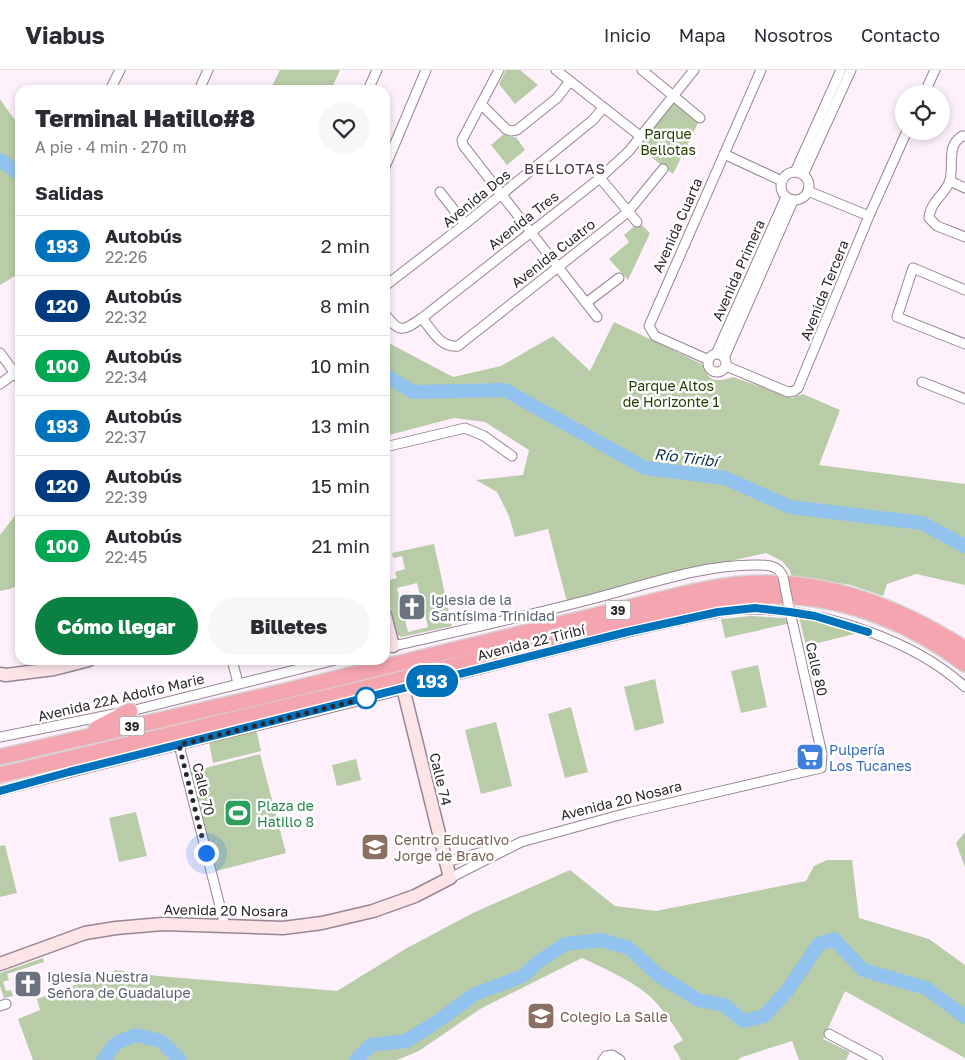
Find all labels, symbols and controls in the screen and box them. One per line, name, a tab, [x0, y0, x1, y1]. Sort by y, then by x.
text: Viabus	[25, 20, 105, 49]
text: Inicio	[604, 24, 651, 46]
text: Mapa	[679, 24, 726, 46]
text: Nosotros	[754, 24, 833, 46]
text: Contacto	[861, 24, 940, 46]
map controls	[895, 85, 950, 140]
button: locate	[895, 85, 950, 140]
button: heart	[318, 102, 370, 154]
text: Terminal Hatillo#8	[35, 103, 255, 132]
park label: Parque Bellotas	[640, 125, 696, 158]
text: A pie · 4 min · 270 m	[35, 137, 187, 157]
district label: BELLOTAS	[524, 159, 606, 177]
street label: Avenida Dos	[439, 166, 513, 230]
street label: Avenida Cuarta	[649, 175, 705, 275]
text: Salidas	[35, 181, 104, 204]
street label: Avenida Tres	[484, 187, 562, 253]
street label: Avenida Cuatro	[508, 215, 598, 291]
street label: Avenida Primera	[708, 217, 768, 323]
text: Autobús	[105, 224, 182, 247]
text: 2 min	[321, 234, 370, 257]
text: 193	[47, 235, 78, 257]
street label: Avenida Tercera	[796, 237, 852, 343]
text: 22:26	[105, 247, 147, 267]
text: Autobús	[105, 284, 182, 307]
text: 8 min	[320, 294, 370, 317]
text: 120	[47, 295, 78, 317]
text: 22:32	[105, 307, 147, 327]
text: Autobús	[105, 344, 182, 367]
text: 10 min	[311, 354, 370, 377]
text: 100	[46, 355, 79, 377]
text: 22:34	[105, 367, 147, 387]
park label: Parque Altos de Horizonte 1	[623, 377, 719, 410]
text: Autobús	[105, 404, 182, 427]
text: 13 min	[311, 414, 370, 437]
text: 193	[47, 415, 78, 437]
text: 22:37	[105, 427, 146, 447]
water label: Río Tiribí	[653, 444, 723, 470]
text: Autobús	[105, 464, 182, 487]
text: 15 min	[311, 474, 370, 497]
text: 120	[47, 475, 78, 497]
text: 22:39	[105, 487, 147, 507]
text: Autobús	[105, 524, 182, 547]
text: 21 min	[311, 534, 370, 557]
text: 100	[46, 535, 79, 557]
text: 22:45	[105, 547, 147, 567]
place label: Iglesia de la Santísima Trinidad	[431, 591, 555, 624]
church icon: Iglesia de la Santísima Trinidad	[397, 592, 427, 622]
button: Cómo llegar	[35, 597, 198, 655]
button: Billetes	[208, 597, 370, 655]
road number: 39	[606, 600, 630, 620]
street label: Avenida 22 Tiribí	[475, 620, 588, 664]
street label: Calle 80	[803, 640, 831, 698]
line badge: 193	[403, 665, 461, 697]
street label: Avenida 22A Adolfo Marie	[36, 670, 206, 724]
text: 193	[416, 670, 448, 692]
unlabelled marker	[355, 687, 377, 709]
road number: 39	[120, 716, 144, 736]
place label: Pulpería Los Tucanes	[829, 741, 912, 774]
supermarket icon: Pulpería Los Tucanes	[795, 742, 825, 772]
street label: Calle 74	[426, 751, 456, 807]
street label: Calle 70	[189, 761, 219, 817]
street label: Avenida 20 Nosara	[559, 777, 683, 823]
place label: Plaza de Hatillo 8	[257, 797, 314, 830]
sports icon: Plaza de Hatillo 8	[223, 798, 253, 828]
place label: Centro Educativo Jorge de Bravo	[394, 831, 509, 864]
school or university icon: Centro Educativo Jorge de Bravo	[360, 832, 390, 862]
your location	[194, 841, 219, 866]
street label: Avenida 20 Nosara	[164, 900, 288, 920]
place label: Iglesia Nuestra Señora de Guadalupe	[47, 968, 191, 1001]
church icon: Iglesia Nuestra Señora de Guadalupe	[13, 969, 43, 999]
school or university icon: Colegio La Salle	[526, 1001, 556, 1031]
place label: Colegio La Salle	[560, 1008, 668, 1025]

